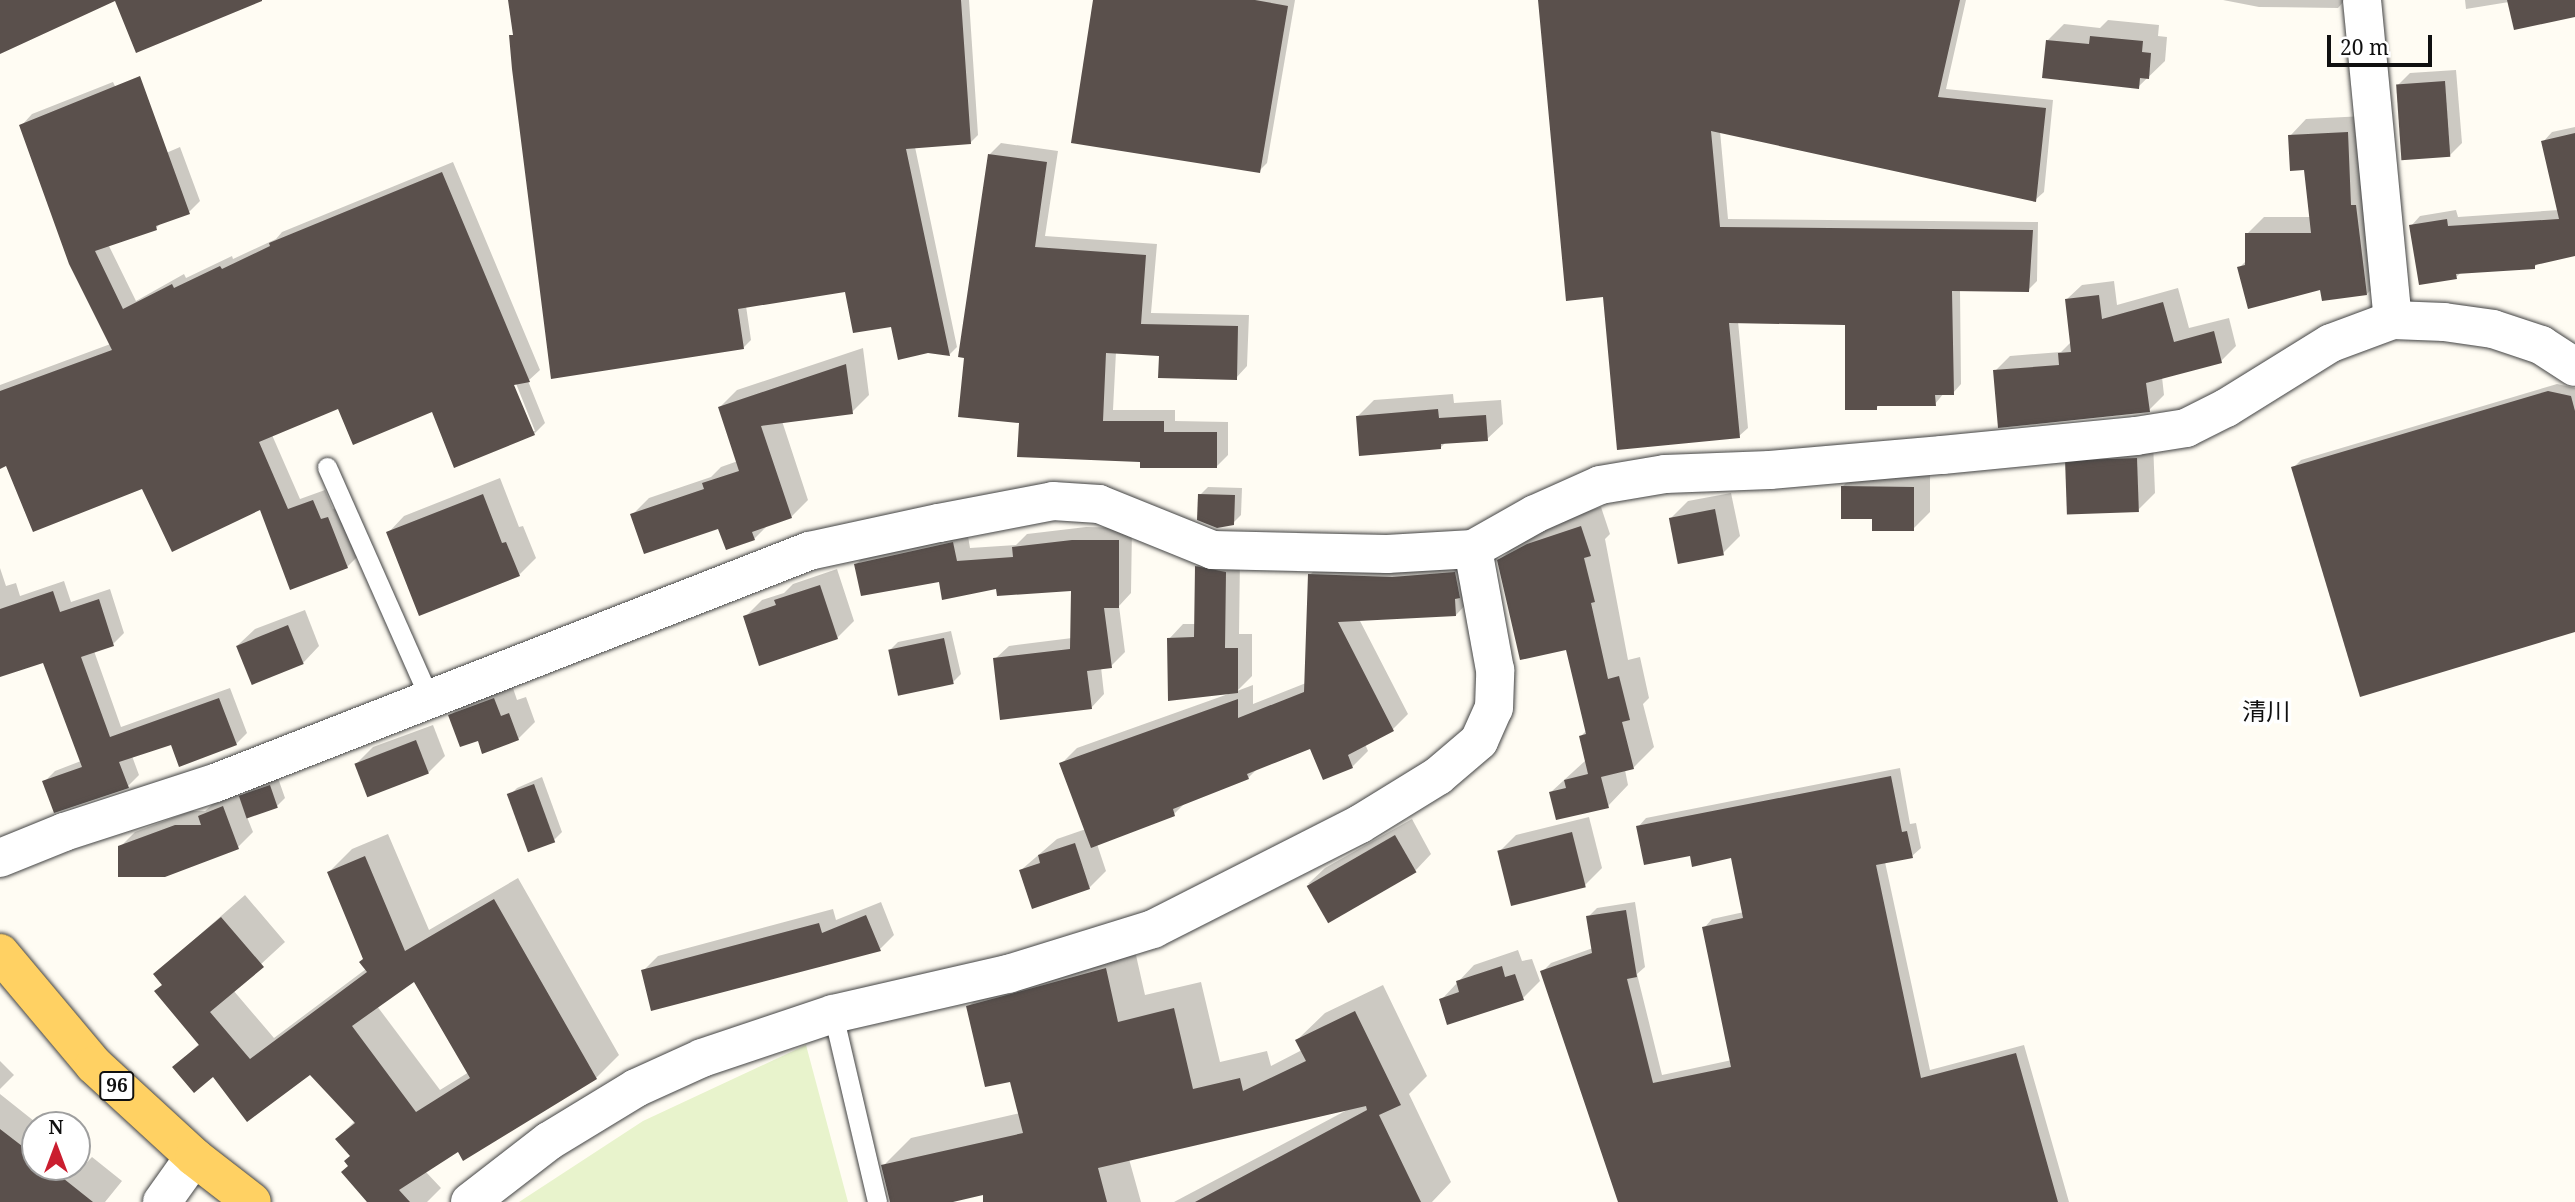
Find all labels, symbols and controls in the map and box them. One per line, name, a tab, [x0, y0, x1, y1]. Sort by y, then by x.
scale bar	[2330, 21, 2435, 65]
text: 20 m	[2340, 33, 2389, 61]
district label: 清川	[2242, 697, 2290, 725]
road number: 96	[98, 1070, 136, 1102]
north arrow	[21, 1111, 91, 1181]
text: N	[49, 1114, 63, 1140]

